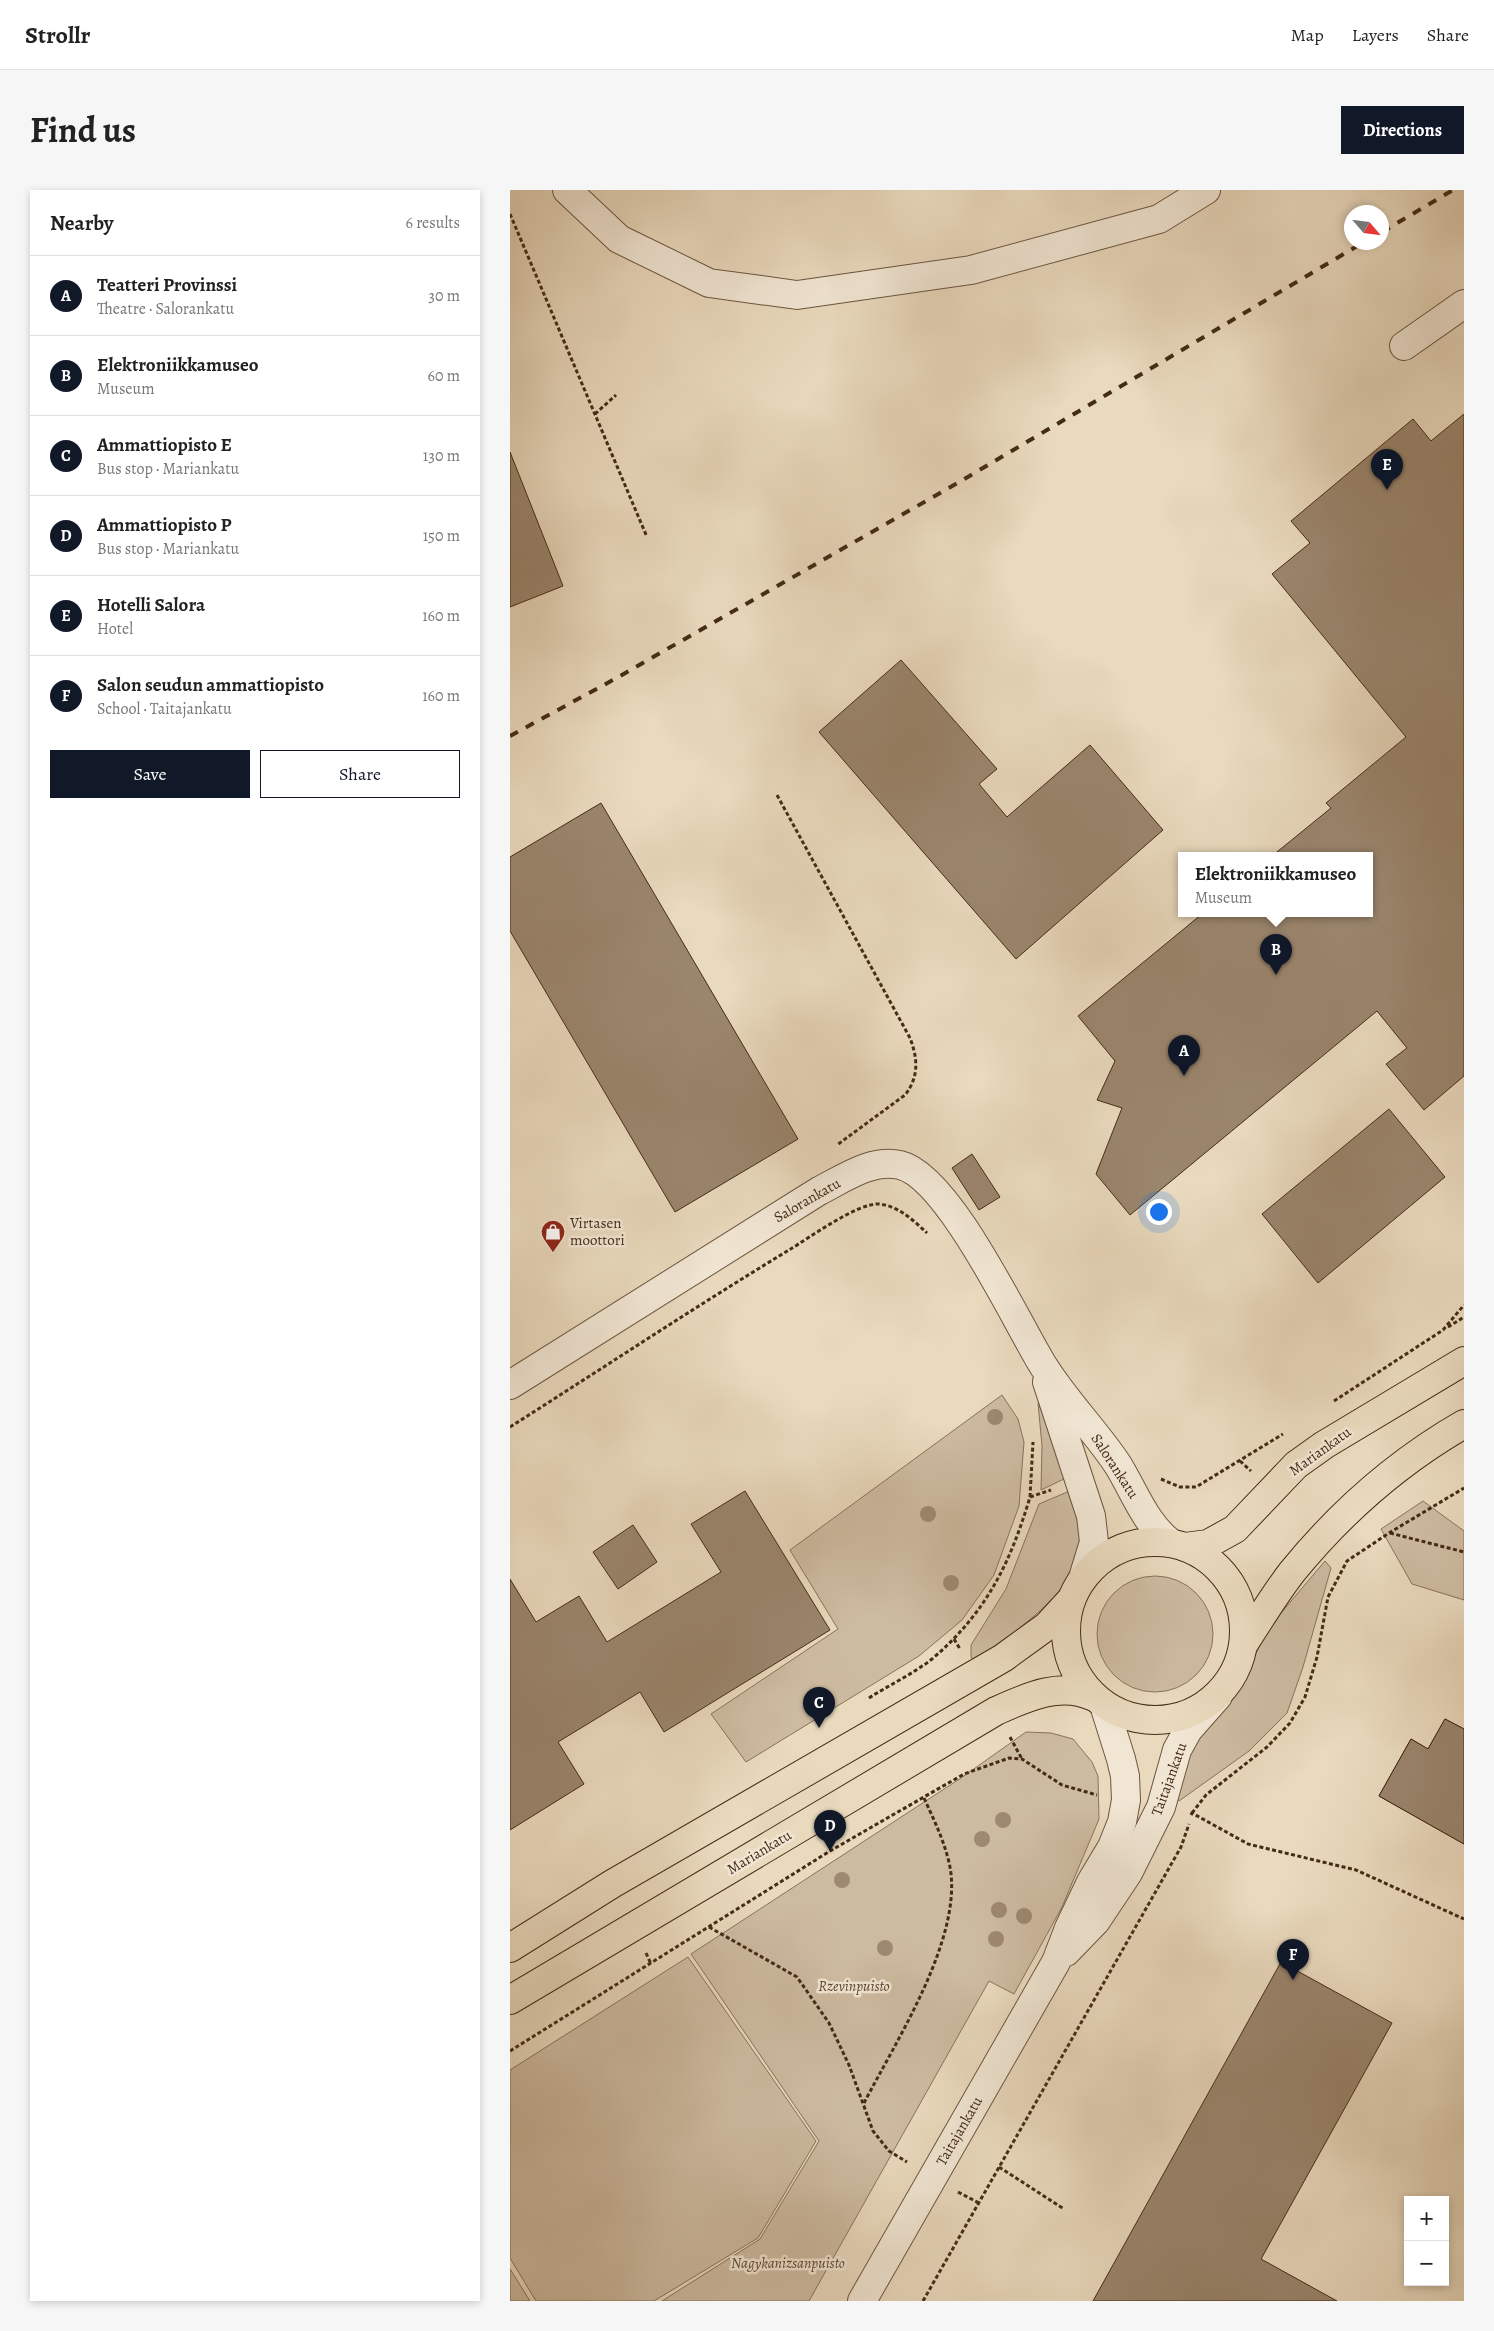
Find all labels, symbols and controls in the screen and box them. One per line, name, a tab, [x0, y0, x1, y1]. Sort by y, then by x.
text: Strollr	[25, 19, 90, 51]
text: Map	[1291, 23, 1324, 47]
text: Layers	[1352, 23, 1399, 47]
text: Share	[1427, 23, 1469, 47]
text: Find us	[30, 106, 136, 154]
button: Directions	[1341, 106, 1464, 154]
north arrow	[1344, 205, 1389, 250]
text: Nearby	[50, 209, 113, 237]
text: 6 results	[406, 212, 460, 234]
text: Teatteri Provinssi	[97, 272, 237, 298]
text: A	[61, 285, 71, 307]
text: 30 m	[428, 285, 460, 307]
text: Theatre · Salorankatu	[97, 298, 234, 320]
text: Elektroniikkamuseo	[97, 352, 259, 378]
text: B	[61, 365, 71, 387]
text: 60 m	[428, 365, 460, 387]
text: Museum	[97, 378, 154, 400]
text: Ammattiopisto E	[97, 432, 232, 458]
text: C	[61, 445, 71, 467]
text: 130 m	[423, 445, 460, 467]
pin: E	[1371, 449, 1403, 490]
text: Bus stop · Mariankatu	[97, 458, 239, 480]
text: Ammattiopisto P	[97, 512, 231, 538]
text: D	[60, 525, 72, 547]
text: 150 m	[423, 525, 460, 547]
text: Bus stop · Mariankatu	[97, 538, 239, 560]
text: Hotelli Salora	[97, 592, 205, 618]
text: E	[61, 605, 71, 627]
text: 160 m	[422, 605, 460, 627]
text: Hotel	[97, 618, 133, 640]
text: Salon seudun ammattiopisto	[97, 672, 324, 698]
text: F	[62, 685, 70, 707]
text: 160 m	[422, 685, 460, 707]
text: School · Taitajankatu	[97, 698, 232, 720]
button: Save	[50, 750, 250, 798]
button: Share	[260, 750, 460, 798]
popup	[1178, 852, 1373, 917]
text: Elektroniikkamuseo	[1195, 861, 1356, 887]
text: Museum	[1195, 887, 1252, 909]
pin: B	[1260, 934, 1292, 975]
pin: A	[1168, 1035, 1200, 1076]
street label: Salorankatu	[770, 1172, 845, 1227]
your location	[1146, 1199, 1172, 1225]
place label: Virtasen moottori	[569, 1213, 625, 1250]
shop icon: Virtasen moottori	[540, 1219, 566, 1253]
street label: Mariankatu	[1285, 1421, 1356, 1480]
street label: Salorankatu	[1087, 1430, 1144, 1503]
pin: C	[803, 1687, 835, 1728]
street label: Taitajankatu	[1146, 1739, 1192, 1818]
pin: D	[814, 1810, 846, 1851]
street label: Mariankatu	[723, 1824, 796, 1879]
pin: F	[1277, 1939, 1309, 1980]
park label: Rzevinpuisto	[818, 1976, 890, 1996]
street label: Taitajankatu	[931, 2092, 987, 2169]
map controls	[1404, 2196, 1449, 2286]
button: +	[1404, 2196, 1449, 2241]
button: −	[1404, 2241, 1449, 2286]
park label: Nagykanizsanpuisto	[731, 2253, 845, 2273]

